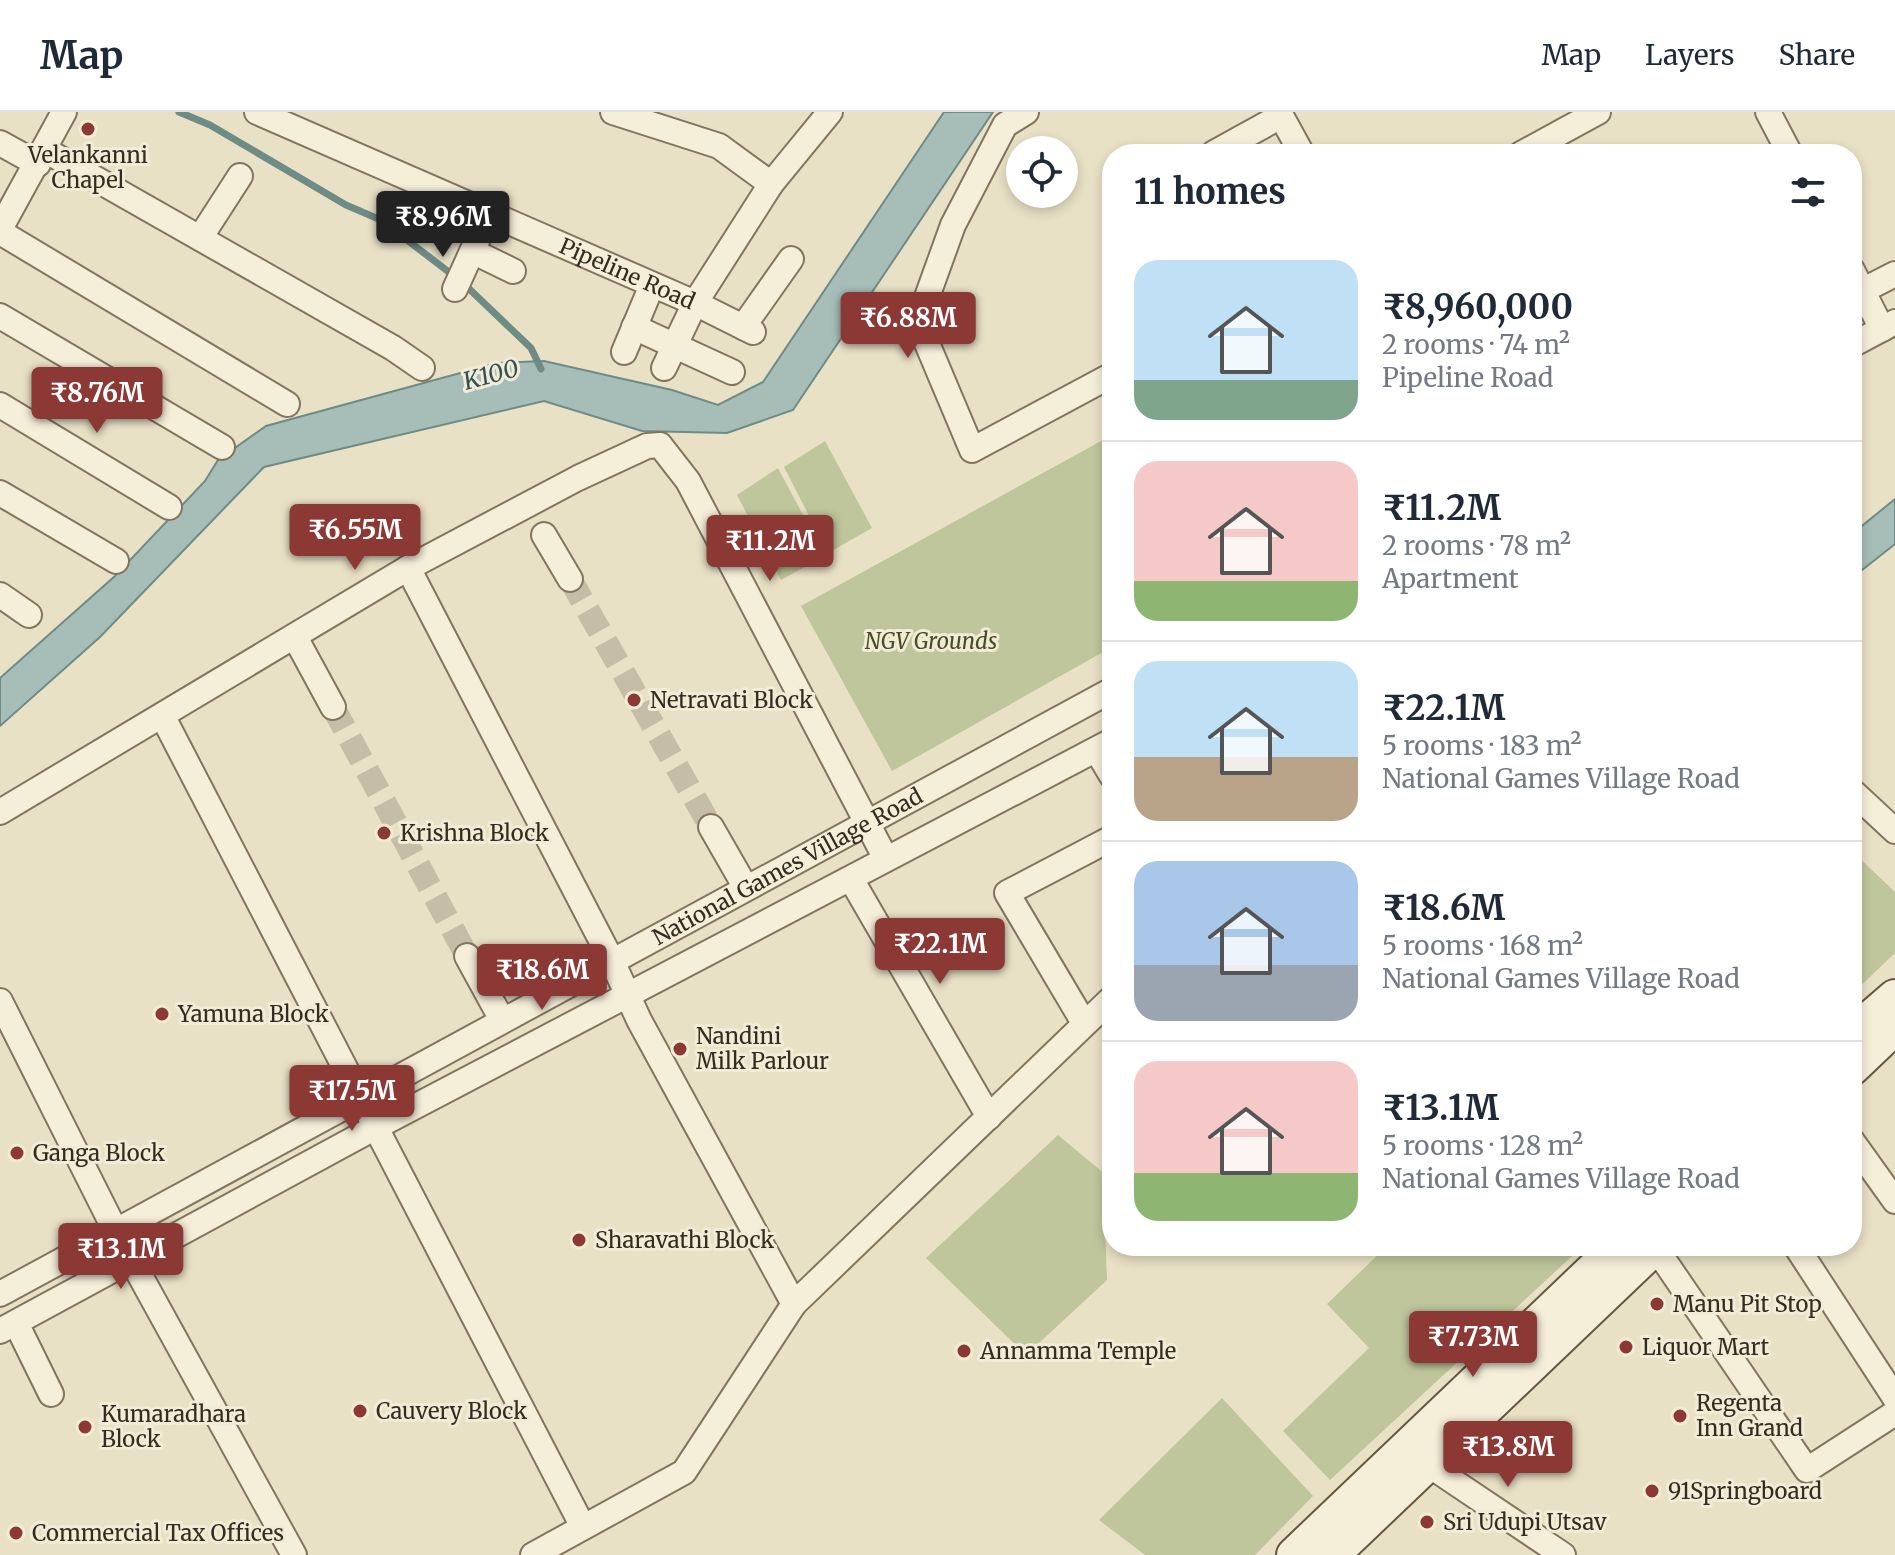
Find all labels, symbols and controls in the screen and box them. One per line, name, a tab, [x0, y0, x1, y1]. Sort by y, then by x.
text: Map	[40, 32, 124, 79]
text: Map	[1541, 37, 1601, 73]
text: Layers	[1645, 37, 1734, 73]
text: Share	[1778, 37, 1855, 73]
marker: Velankanni Chapel	[79, 120, 97, 138]
map controls	[1006, 136, 1078, 208]
button: locate	[1006, 136, 1078, 208]
place label: Velankanni Chapel	[27, 141, 148, 194]
icon: filters	[1786, 170, 1830, 214]
text: 11 homes	[1134, 171, 1286, 213]
pin: ₹8.96M	[378, 191, 508, 259]
text: ₹8.96M	[394, 200, 492, 233]
street label: Pipeline Road	[555, 232, 699, 315]
text: ₹8,960,000	[1382, 286, 1573, 328]
pin: ₹6.88M	[843, 292, 973, 360]
icon: home	[1198, 292, 1294, 388]
text: ₹6.88M	[859, 301, 957, 334]
text: 2 rooms · 74 m²	[1382, 328, 1570, 361]
water label: K100	[459, 352, 522, 397]
text: Pipeline Road	[1382, 361, 1553, 394]
pin: ₹8.76M	[32, 367, 162, 435]
text: ₹8.76M	[49, 376, 145, 409]
text: ₹11.2M	[1382, 487, 1501, 529]
icon: home	[1198, 493, 1294, 589]
pin: ₹6.55M	[290, 504, 420, 572]
text: ₹6.55M	[307, 513, 403, 546]
pin: ₹11.2M	[705, 515, 835, 583]
text: ₹11.2M	[725, 524, 815, 557]
text: 2 rooms · 78 m²	[1382, 529, 1571, 562]
text: Apartment	[1382, 562, 1519, 595]
park label: NGV Grounds	[865, 627, 997, 655]
place label: Netravati Block	[650, 686, 813, 714]
text: ₹22.1M	[1382, 687, 1505, 729]
marker: Netravati Block	[625, 691, 643, 709]
icon: home	[1198, 693, 1294, 789]
text: 5 rooms · 183 m²	[1382, 729, 1581, 762]
text: National Games Village Road	[1382, 762, 1740, 795]
street label: National Games Village Road	[647, 782, 927, 951]
place label: Krishna Block	[400, 819, 549, 847]
marker: Krishna Block	[375, 824, 393, 842]
text: ₹18.6M	[1382, 887, 1505, 929]
icon: home	[1198, 893, 1294, 989]
pin: ₹22.1M	[875, 918, 1005, 986]
text: ₹22.1M	[893, 927, 987, 960]
text: 5 rooms · 168 m²	[1382, 929, 1583, 962]
pin: ₹18.6M	[477, 944, 607, 1012]
text: ₹18.6M	[495, 953, 589, 986]
text: National Games Village Road	[1382, 962, 1740, 995]
place label: Yamuna Block	[177, 1000, 329, 1028]
marker: Yamuna Block	[153, 1005, 171, 1023]
place label: Nandini Milk Parlour	[696, 1022, 829, 1075]
marker: Nandini Milk Parlour	[671, 1040, 689, 1058]
pin: ₹17.5M	[287, 1065, 417, 1133]
text: ₹17.5M	[307, 1074, 397, 1107]
text: ₹13.1M	[1382, 1087, 1499, 1129]
icon: home	[1198, 1093, 1294, 1189]
text: 5 rooms · 128 m²	[1382, 1129, 1583, 1162]
place label: Ganga Block	[33, 1139, 165, 1167]
marker: Ganga Block	[8, 1144, 26, 1162]
text: National Games Village Road	[1382, 1162, 1740, 1195]
pin: ₹13.1M	[56, 1223, 186, 1291]
place label: Sharavathi Block	[595, 1226, 774, 1254]
marker: Sharavathi Block	[570, 1231, 588, 1249]
text: ₹13.1M	[76, 1232, 166, 1265]
place label: Manu Pit Stop	[1673, 1290, 1822, 1318]
marker: Manu Pit Stop	[1648, 1295, 1666, 1313]
pin: ₹7.73M	[1408, 1311, 1538, 1379]
text: ₹7.73M	[1427, 1320, 1519, 1353]
place label: Liquor Mart	[1642, 1333, 1769, 1361]
place label: Annamma Temple	[979, 1337, 1176, 1365]
marker: Liquor Mart	[1617, 1338, 1635, 1356]
marker: Annamma Temple	[955, 1342, 973, 1360]
place label: Regenta Inn Grand	[1696, 1389, 1803, 1442]
place label: Cauvery Block	[376, 1397, 527, 1425]
place label: Kumaradhara Block	[101, 1400, 246, 1453]
marker: Cauvery Block	[351, 1402, 369, 1420]
marker: Regenta Inn Grand	[1671, 1407, 1689, 1425]
marker: Kumaradhara Block	[76, 1418, 94, 1436]
pin: ₹13.8M	[1443, 1421, 1573, 1489]
text: ₹13.8M	[1461, 1430, 1555, 1463]
place label: 91Springboard	[1668, 1477, 1822, 1505]
marker: 91Springboard	[1643, 1482, 1661, 1500]
place label: Sri Udupi Utsav	[1443, 1508, 1607, 1536]
marker: Sri Udupi Utsav	[1418, 1513, 1436, 1531]
place label: Commercial Tax Offices	[32, 1519, 284, 1547]
marker: Commercial Tax Offices	[7, 1524, 25, 1542]

